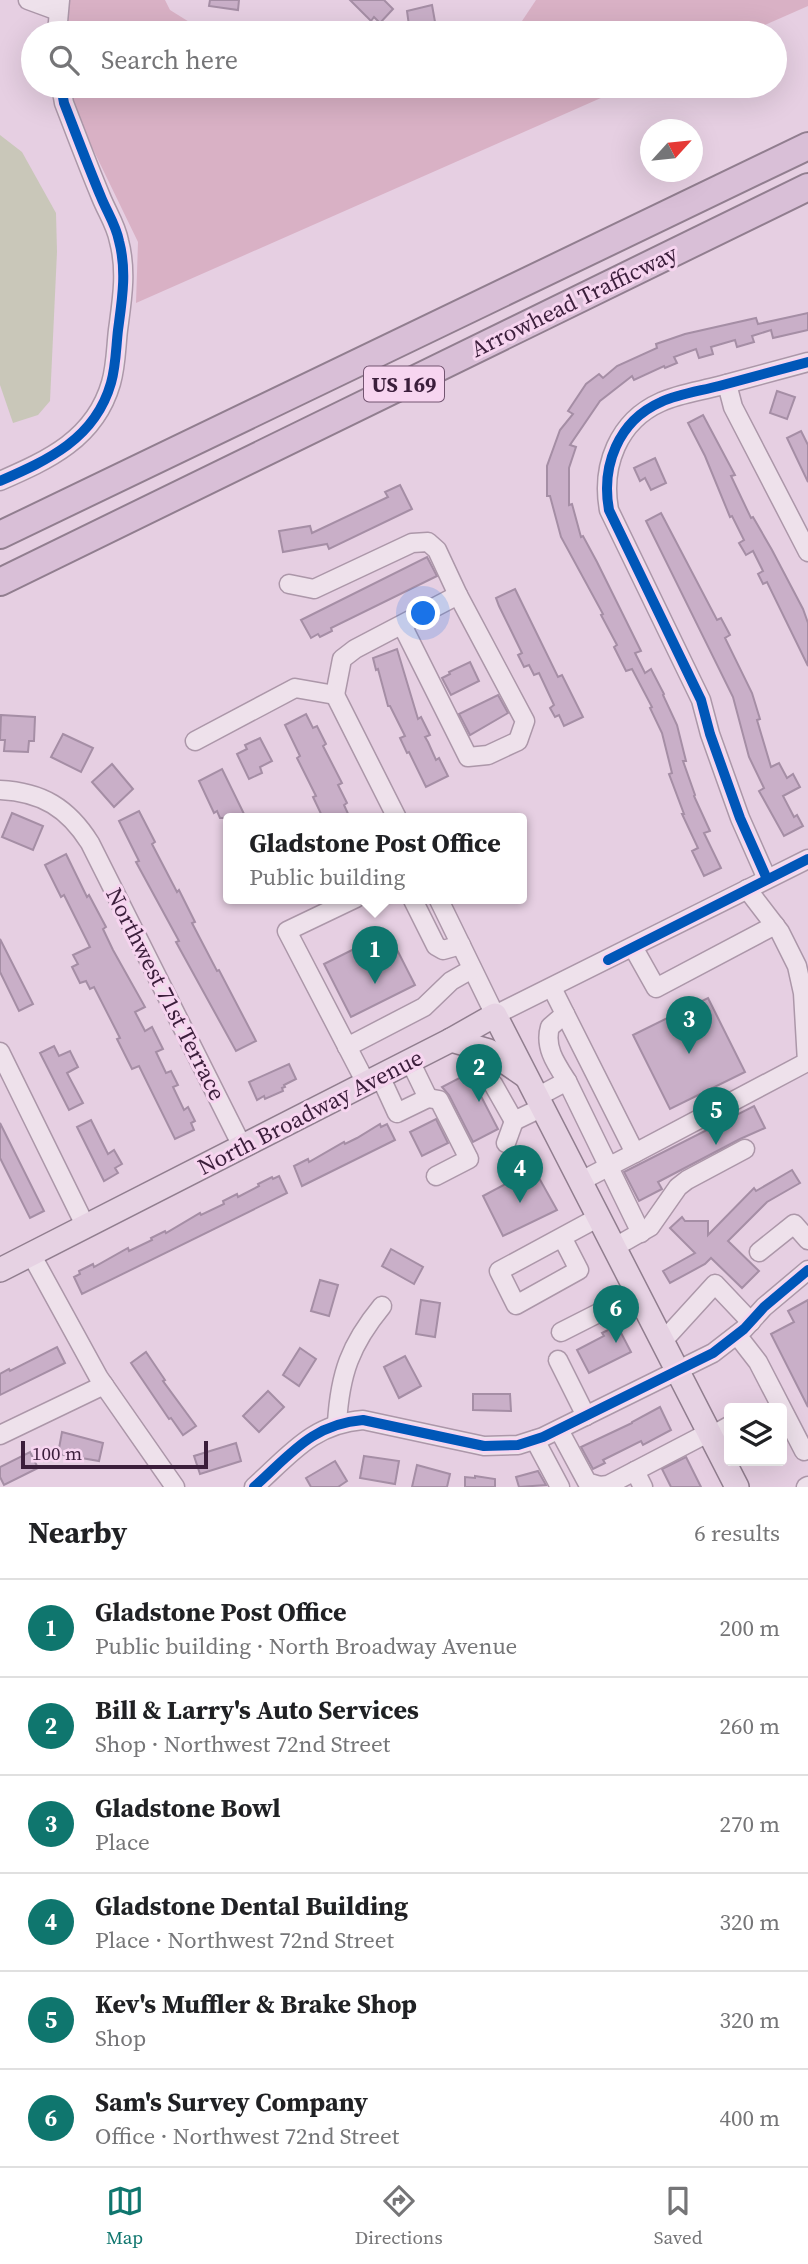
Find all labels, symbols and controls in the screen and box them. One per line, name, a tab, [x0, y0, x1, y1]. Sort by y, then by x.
search box	[21, 21, 787, 98]
icon: search	[45, 41, 83, 79]
text: Search here	[101, 42, 238, 78]
north arrow	[640, 119, 703, 182]
street label: Arrowhead Trafficway	[465, 237, 683, 365]
road number: US 169	[364, 366, 444, 402]
your location	[406, 596, 440, 630]
popup	[223, 813, 527, 904]
text: Gladstone Post Office	[249, 825, 501, 861]
text: Public building	[249, 861, 405, 893]
street label: Northwest 71st Terrace	[98, 882, 234, 1106]
pin: 1	[352, 926, 398, 984]
pin: 3	[666, 996, 712, 1054]
street label: North Broadway Avenue	[192, 1041, 428, 1183]
pin: 2	[456, 1044, 502, 1102]
pin: 5	[693, 1087, 739, 1145]
pin: 4	[497, 1145, 543, 1203]
pin: 6	[593, 1285, 639, 1343]
map controls	[724, 1403, 787, 1466]
button: layers	[724, 1403, 787, 1466]
scale bar	[21, 1438, 208, 1470]
text: 100 m	[32, 1440, 82, 1466]
text: Nearby	[28, 1512, 127, 1553]
text: 6 results	[694, 1517, 780, 1549]
text: Gladstone Post Office	[95, 1594, 347, 1630]
text: 1	[45, 1612, 57, 1644]
text: 200 m	[719, 1612, 780, 1644]
text: Public building · North Broadway Avenue	[95, 1630, 517, 1662]
text: Bill & Larry's Auto Services	[95, 1692, 419, 1728]
text: 2	[45, 1710, 57, 1742]
text: 260 m	[719, 1710, 780, 1742]
text: Shop · Northwest 72nd Street	[95, 1728, 390, 1760]
text: Gladstone Bowl	[95, 1790, 281, 1826]
text: 3	[45, 1808, 57, 1840]
text: 270 m	[719, 1808, 780, 1840]
text: Place	[95, 1826, 150, 1858]
text: Gladstone Dental Building	[95, 1888, 408, 1924]
text: 4	[45, 1906, 57, 1938]
text: 320 m	[719, 1906, 780, 1938]
text: Place · Northwest 72nd Street	[95, 1924, 394, 1956]
text: Kev's Muffler & Brake Shop	[95, 1986, 417, 2022]
text: 5	[45, 2004, 57, 2036]
text: 320 m	[719, 2004, 780, 2036]
text: Shop	[95, 2022, 146, 2054]
text: Sam's Survey Company	[95, 2084, 368, 2120]
text: 6	[45, 2102, 57, 2134]
text: 400 m	[719, 2102, 780, 2134]
text: Office · Northwest 72nd Street	[95, 2120, 399, 2152]
tab: Map	[106, 2182, 144, 2250]
tab: Directions	[355, 2182, 443, 2250]
tab: Saved	[654, 2182, 702, 2250]

